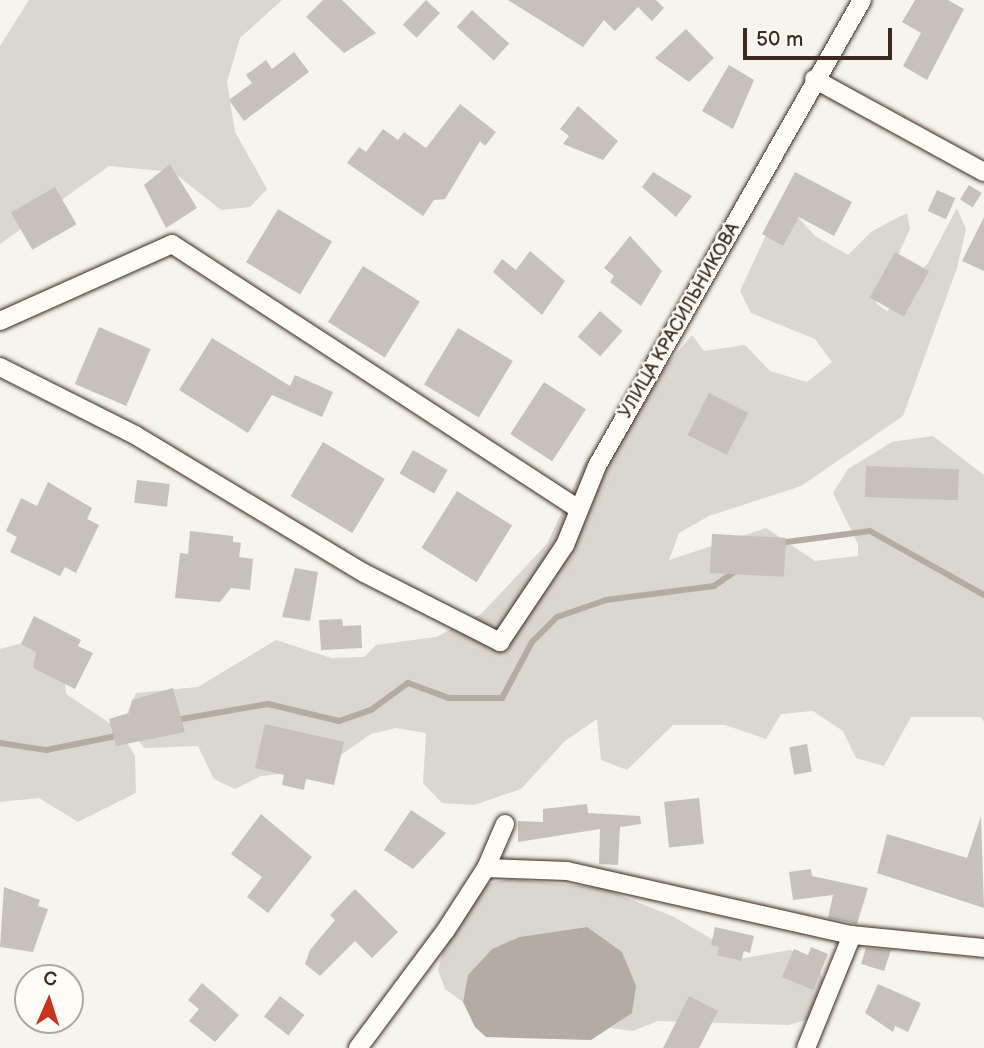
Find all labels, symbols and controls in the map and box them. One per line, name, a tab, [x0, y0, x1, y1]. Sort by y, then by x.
scale bar	[746, 14, 895, 58]
text: 50 m	[756, 27, 803, 52]
street label: УЛИЦА КРАСИЛЬНИКОВА	[615, 219, 745, 423]
north arrow	[14, 964, 84, 1034]
text: С	[43, 968, 57, 991]

